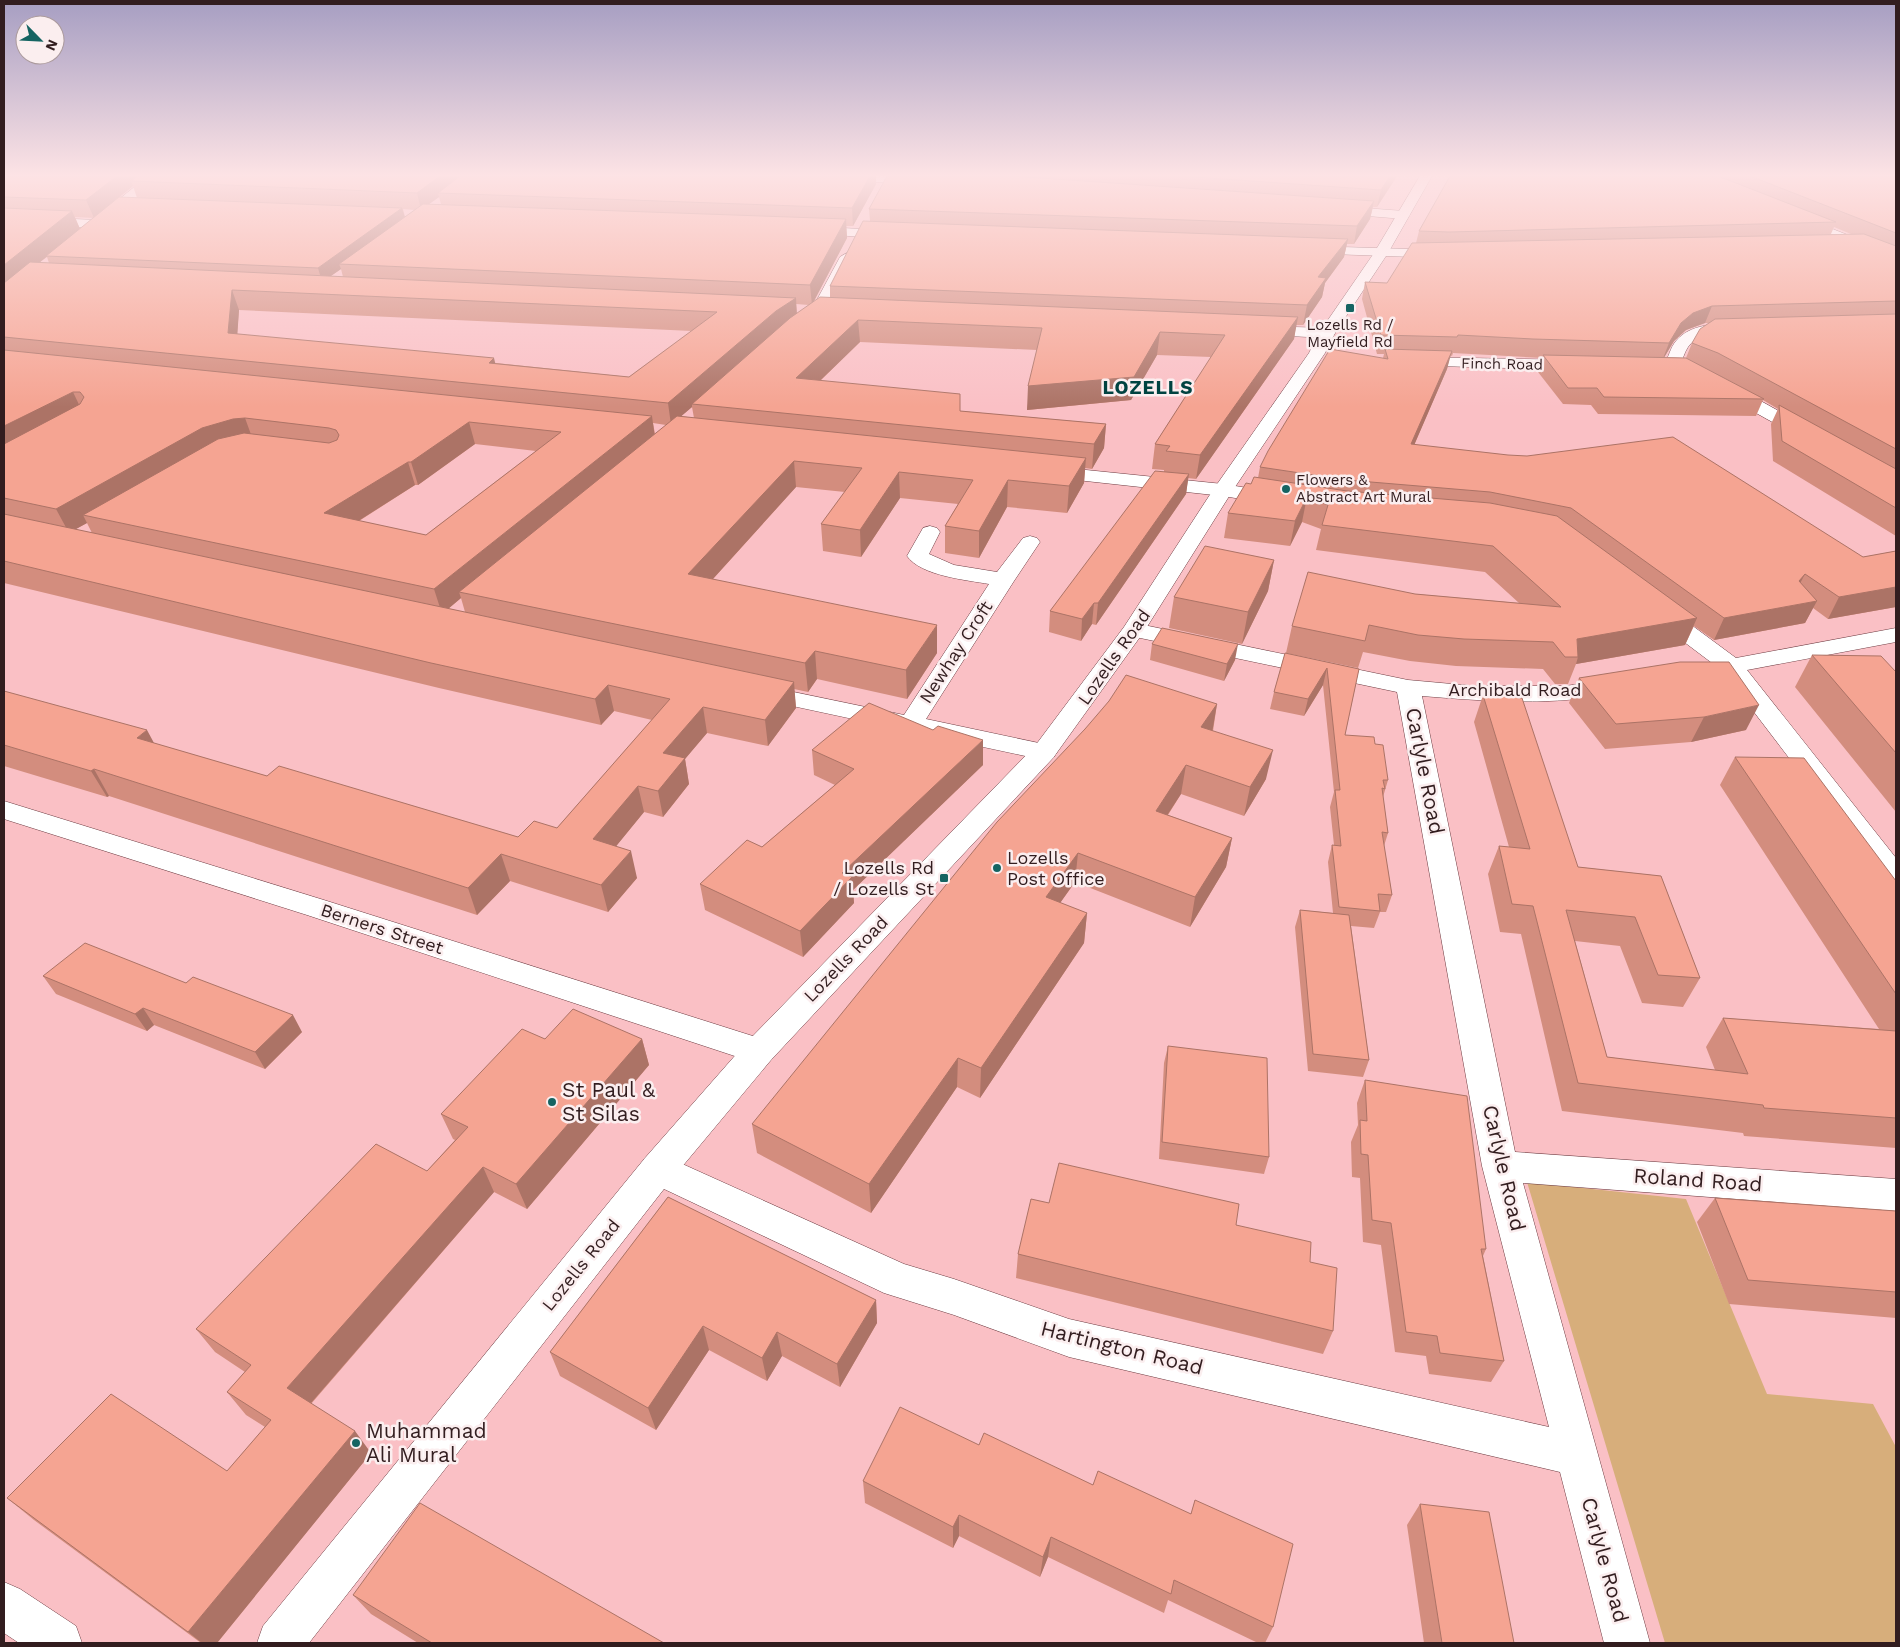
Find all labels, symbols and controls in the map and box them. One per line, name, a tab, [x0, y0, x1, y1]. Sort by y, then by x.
north arrow	[15, 15, 65, 65]
text: N	[42, 37, 61, 53]
marker: Lozells Rd / Mayfield Rd	[1344, 302, 1356, 314]
place label: Lozells Rd / Mayfield Rd	[1306, 316, 1394, 351]
street label: Finch Road	[1461, 354, 1543, 374]
district label: LOZELLS	[1102, 376, 1194, 399]
place label: Flowers & Abstract Art Mural	[1296, 471, 1431, 506]
marker: Flowers & Abstract Art Mural	[1280, 483, 1292, 495]
street label: Newhay Croft	[915, 596, 997, 707]
street label: Lozells Road	[1073, 605, 1154, 708]
street label: Archibald Road	[1448, 679, 1582, 700]
street label: Carlyle Road	[1401, 705, 1450, 836]
place label: Lozells Post Office	[1007, 847, 1105, 889]
place label: Lozells Rd / Lozells St	[833, 857, 934, 899]
marker: Lozells Post Office	[991, 862, 1003, 874]
marker: Lozells Rd / Lozells St	[938, 872, 950, 884]
street label: Berners Street	[318, 899, 447, 958]
street label: Lozells Road	[799, 911, 892, 1006]
place label: St Paul & St Silas	[562, 1077, 656, 1126]
marker: St Paul & St Silas	[546, 1096, 558, 1108]
street label: Carlyle Road	[1478, 1102, 1531, 1233]
street label: Roland Road	[1633, 1163, 1763, 1196]
street label: Lozells Road	[537, 1215, 624, 1315]
street label: Hartington Road	[1038, 1315, 1206, 1380]
place label: Muhammad Ali Mural	[366, 1418, 487, 1467]
marker: Muhammad Ali Mural	[350, 1437, 362, 1449]
street label: Carlyle Road	[1577, 1495, 1634, 1625]

